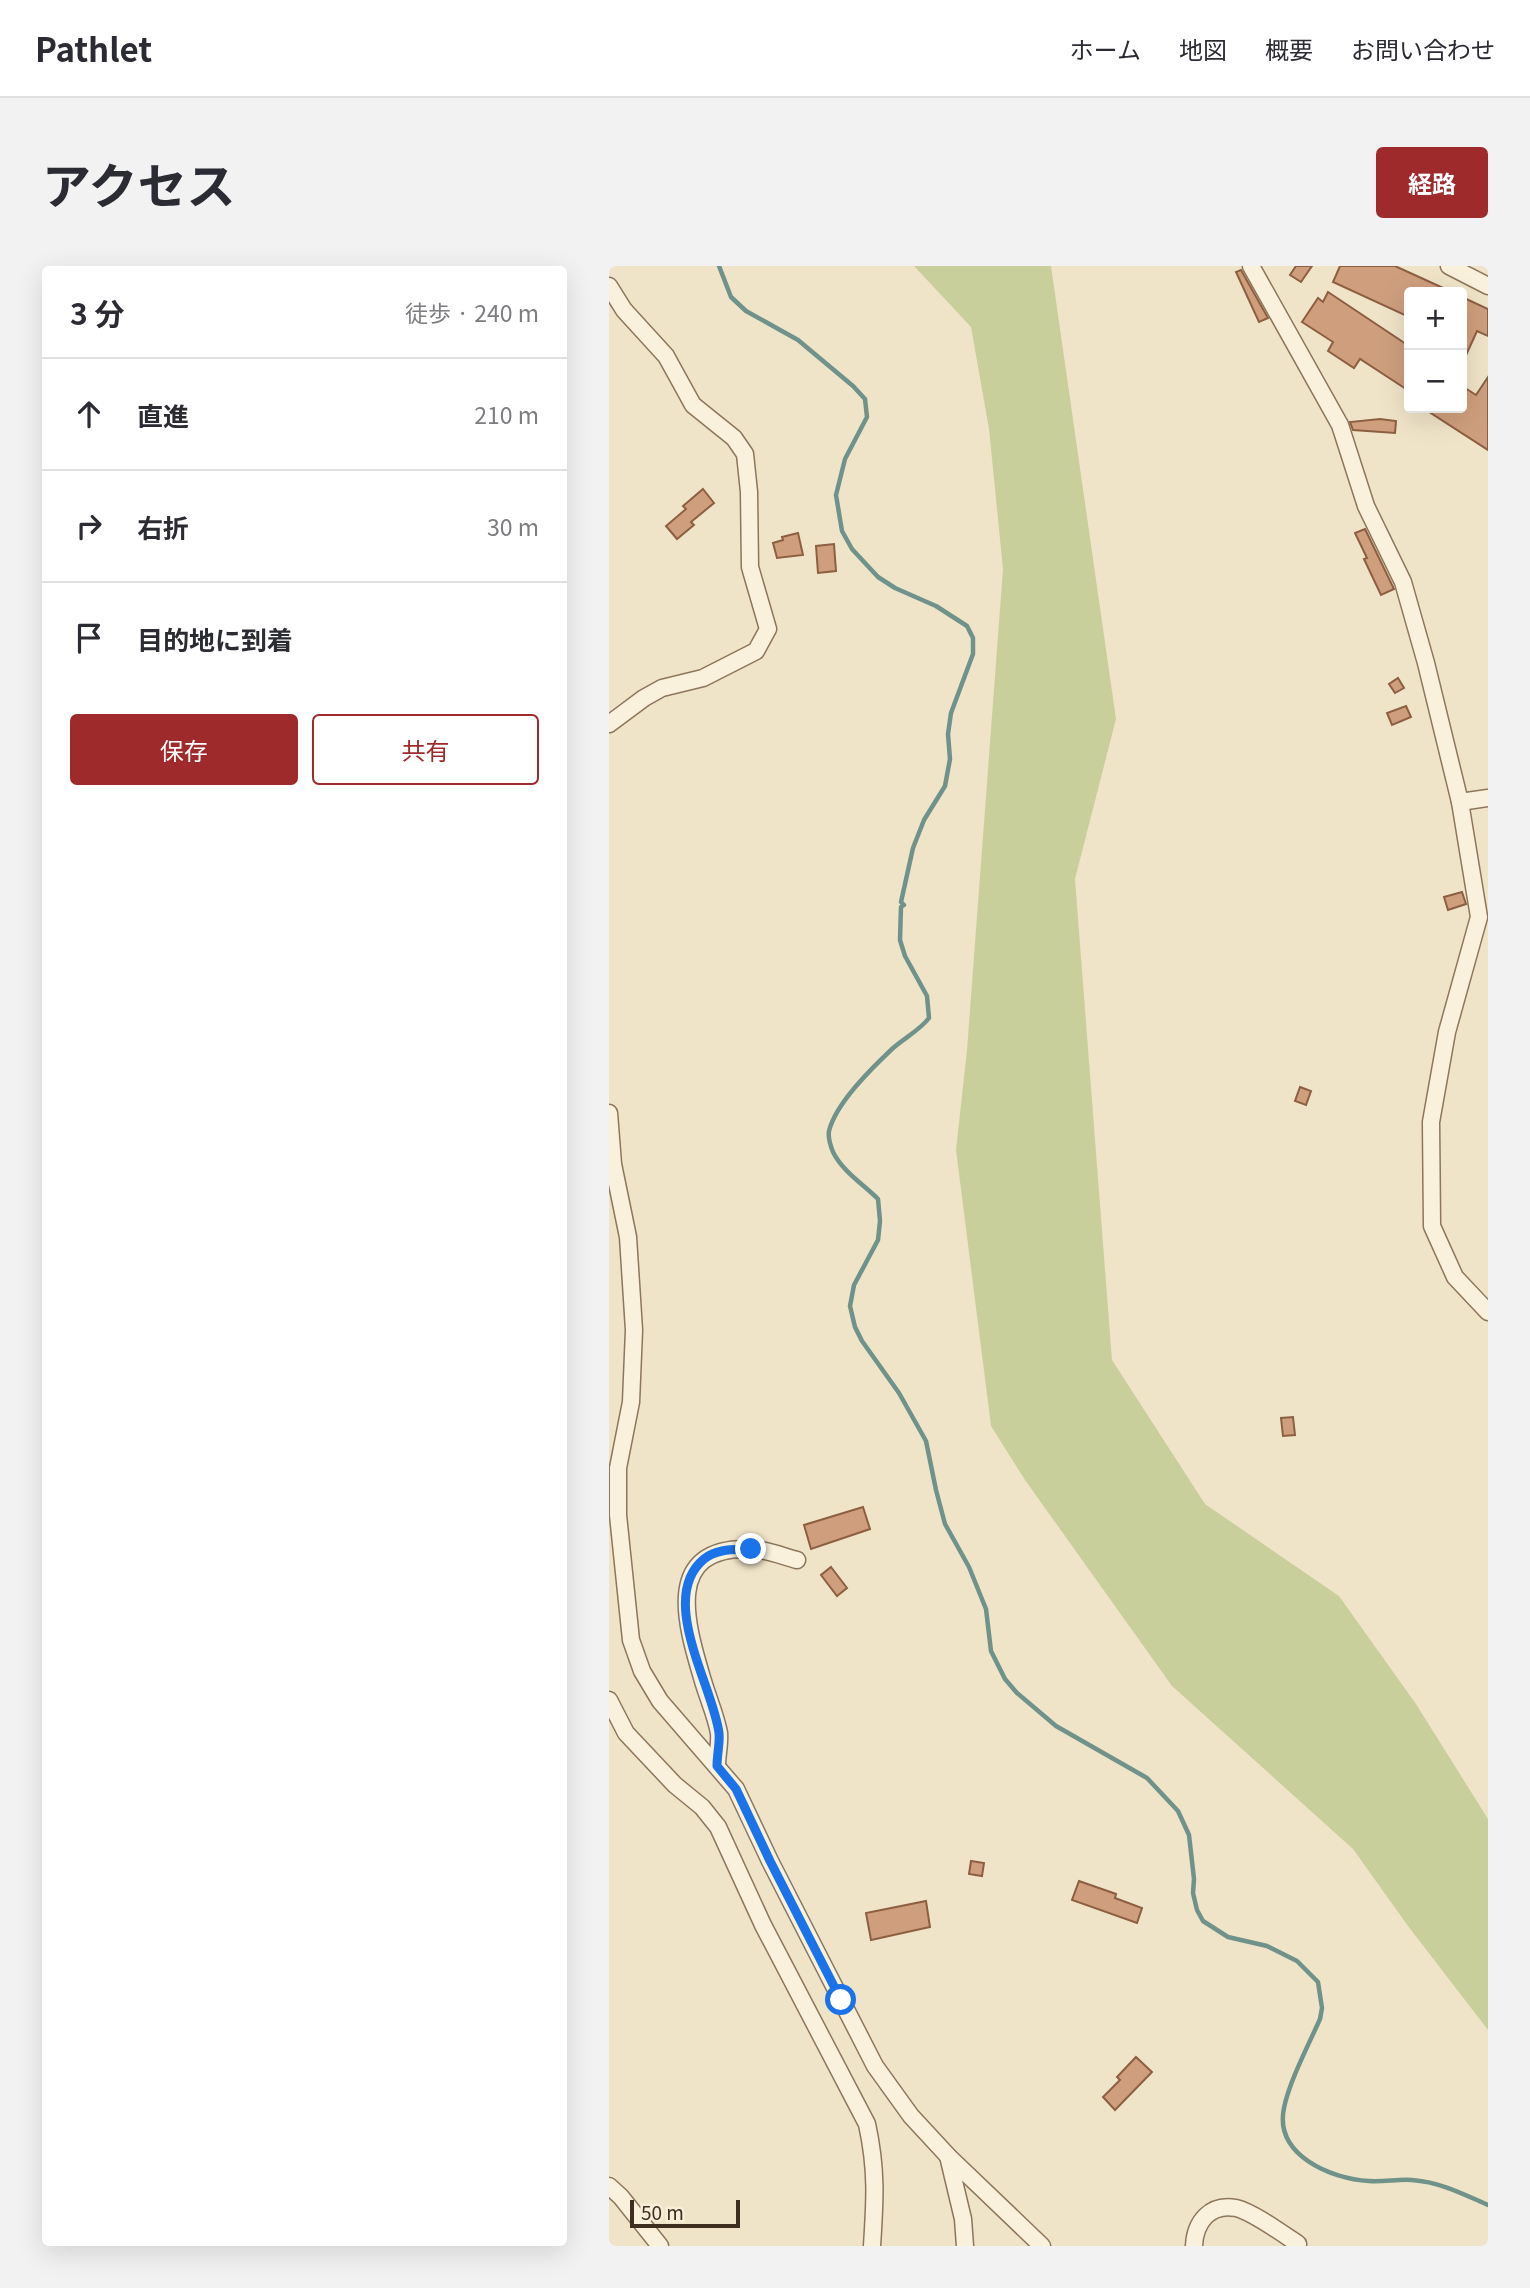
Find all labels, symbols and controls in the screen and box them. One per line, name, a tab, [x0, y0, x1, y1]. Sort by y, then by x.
text: Pathlet	[35, 24, 152, 72]
text: ホーム	[1070, 31, 1141, 66]
text: 地図	[1179, 31, 1227, 66]
text: 概要	[1265, 31, 1313, 66]
text: お問い合わせ	[1351, 31, 1495, 66]
text: アクセス	[42, 147, 236, 218]
button: 経路	[1376, 147, 1488, 218]
map controls	[1404, 287, 1467, 413]
button: +	[1404, 287, 1467, 350]
text: 3 分	[70, 290, 125, 334]
text: 徒歩 · 240 m	[405, 295, 539, 329]
button: −	[1404, 350, 1467, 413]
icon: ahead	[70, 395, 108, 433]
text: 直進	[137, 396, 189, 433]
text: 210 m	[474, 397, 539, 431]
icon: right	[70, 507, 108, 545]
text: 右折	[137, 508, 189, 545]
text: 30 m	[487, 509, 539, 543]
icon: arrive	[70, 619, 108, 657]
text: 目的地に到着	[137, 620, 293, 657]
button: 保存	[70, 714, 298, 785]
button: 共有	[312, 714, 539, 785]
route end	[735, 1533, 766, 1564]
route start	[825, 1984, 856, 2015]
scale bar	[630, 2197, 740, 2229]
text: 50 m	[641, 2198, 684, 2225]

